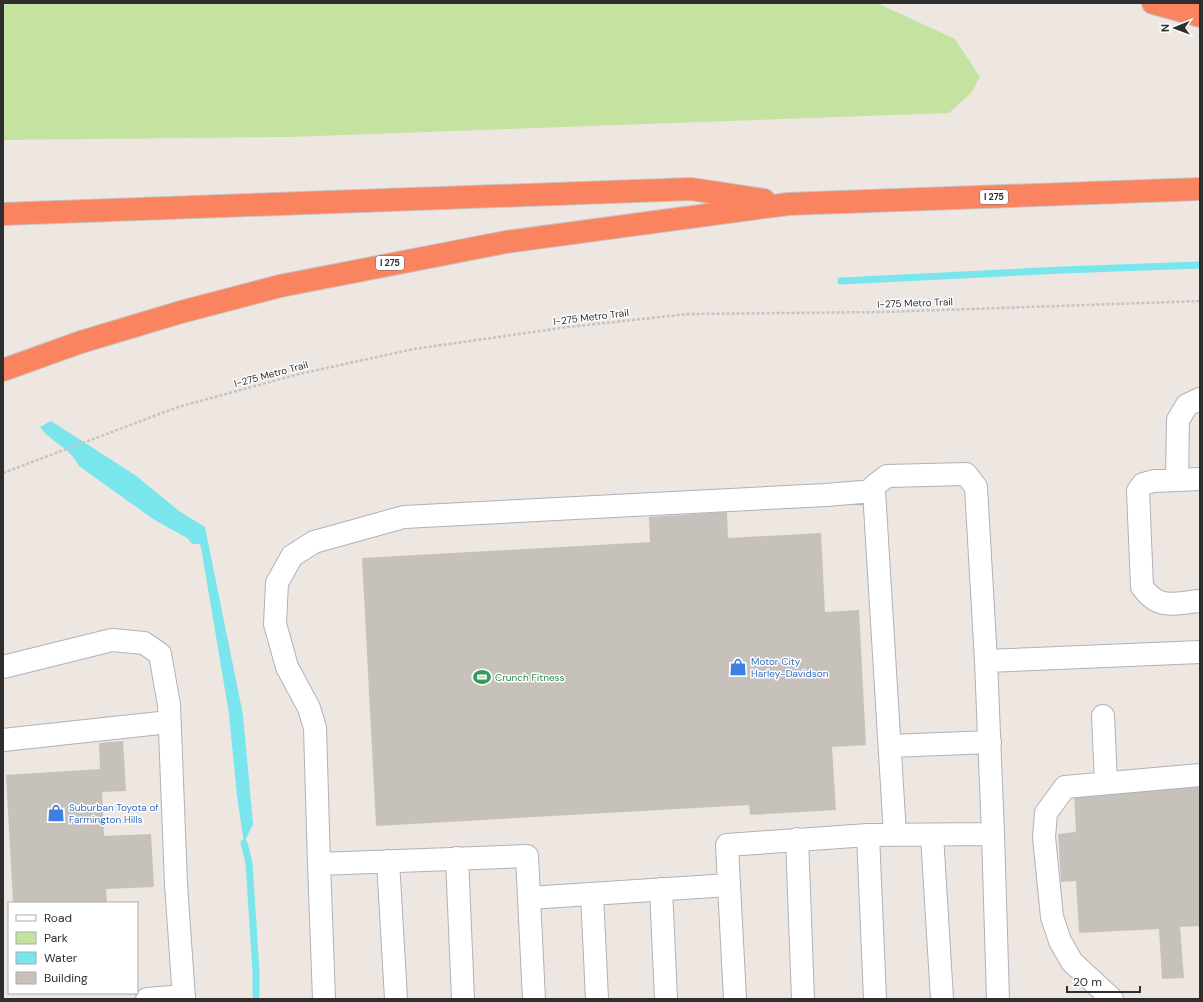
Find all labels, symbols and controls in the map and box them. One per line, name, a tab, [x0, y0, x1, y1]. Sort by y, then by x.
north arrow	[1155, 8, 1195, 48]
text: N	[1158, 24, 1172, 32]
road number: I 275	[980, 190, 1008, 204]
road number: I 275	[376, 256, 404, 270]
street label: I-275 Metro Trail	[877, 295, 953, 311]
street label: I-275 Metro Trail	[553, 306, 629, 328]
street label: I-275 Metro Trail	[233, 358, 309, 390]
place label: Motor City Harley-Davidson	[751, 655, 829, 680]
shop icon: Motor City Harley-Davidson	[728, 657, 748, 677]
sports icon: Crunch Fitness	[472, 667, 492, 687]
place label: Crunch Fitness	[495, 671, 565, 684]
place label: Suburban Toyota of Farmington Hills	[69, 801, 159, 826]
shop icon: Suburban Toyota of Farmington Hills	[46, 803, 66, 823]
legend	[8, 902, 138, 994]
text: Road	[44, 910, 72, 926]
text: Park	[44, 930, 68, 946]
text: Water	[44, 950, 78, 966]
scale bar	[1067, 968, 1140, 994]
text: Building	[44, 970, 88, 986]
text: 20 m	[1073, 974, 1102, 990]

